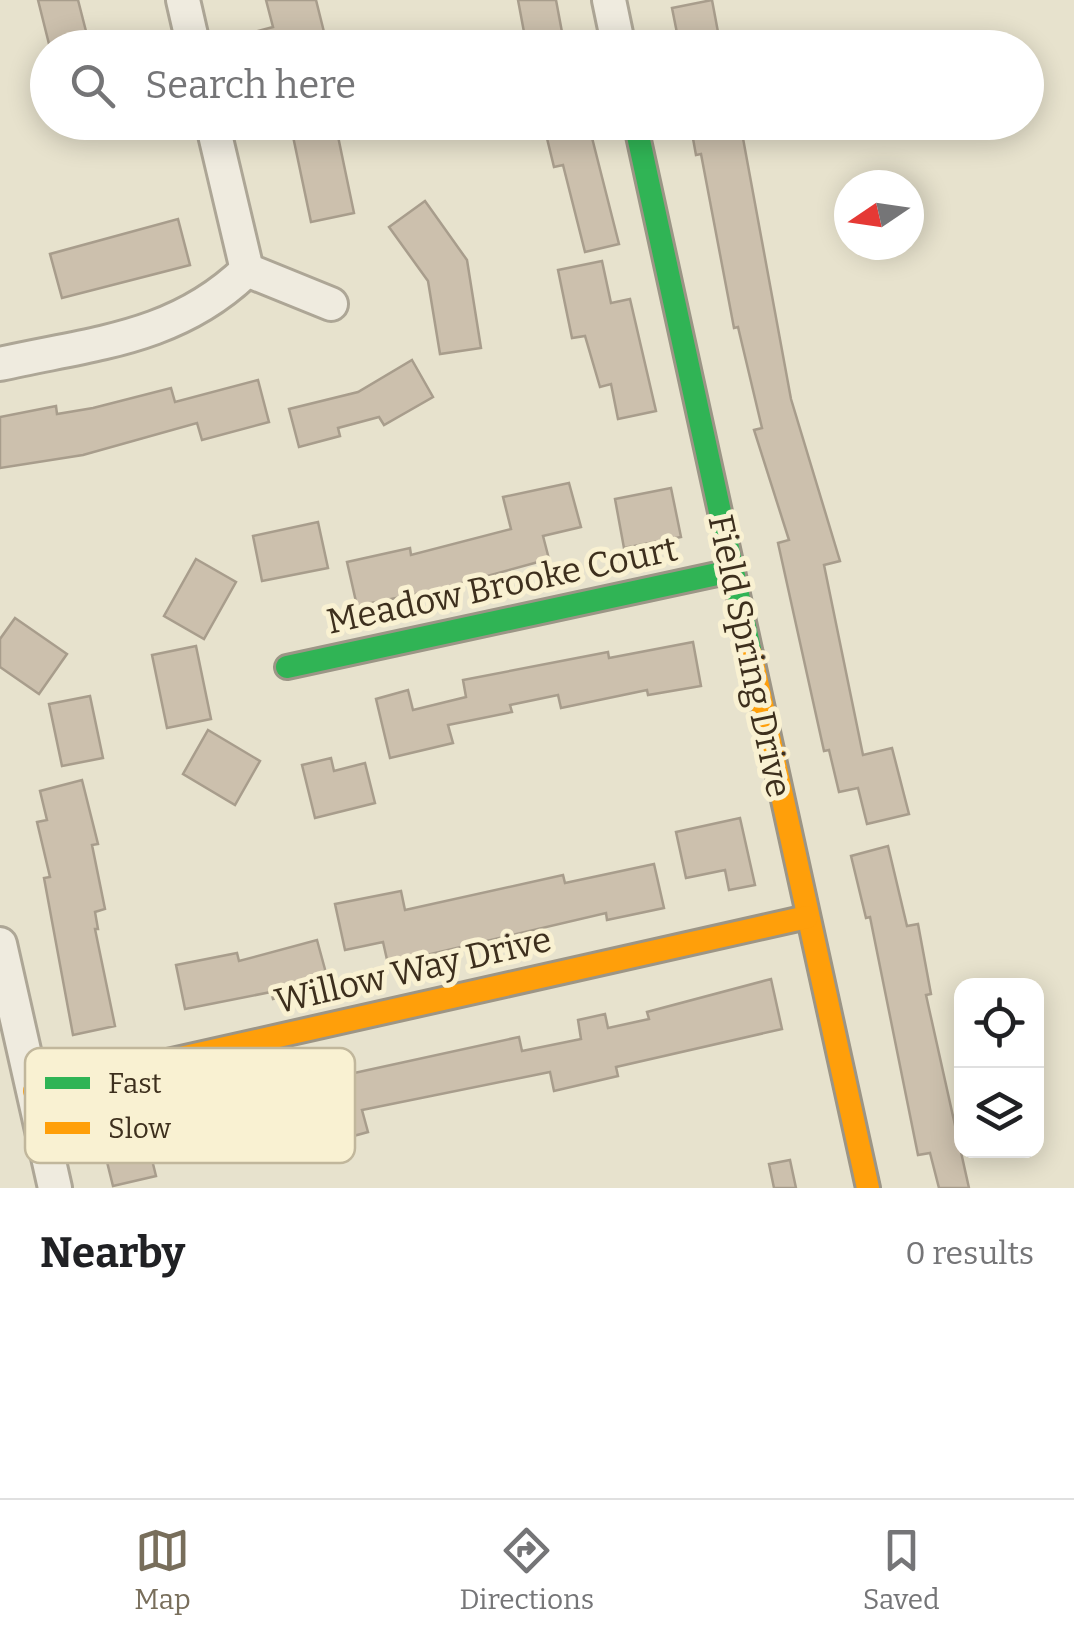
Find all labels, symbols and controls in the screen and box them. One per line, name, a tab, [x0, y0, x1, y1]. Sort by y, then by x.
search box	[30, 30, 1044, 140]
icon: search	[65, 58, 120, 113]
text: Search here	[145, 62, 356, 108]
north arrow	[834, 170, 924, 260]
street label: Field Spring Drive	[700, 511, 800, 801]
street label: Meadow Brooke Court	[323, 527, 681, 643]
street label: Willow Way Drive	[271, 918, 555, 1022]
map controls	[954, 978, 1044, 1158]
button: locate	[954, 978, 1044, 1068]
legend	[25, 1048, 355, 1163]
text: Fast	[108, 1067, 162, 1100]
button: layers	[954, 1068, 1044, 1158]
text: Slow	[108, 1112, 171, 1145]
text: Nearby	[40, 1228, 185, 1278]
text: 0 results	[905, 1234, 1034, 1272]
tab: Map	[134, 1523, 191, 1616]
tab: Directions	[459, 1523, 594, 1616]
tab: Saved	[863, 1523, 940, 1616]

